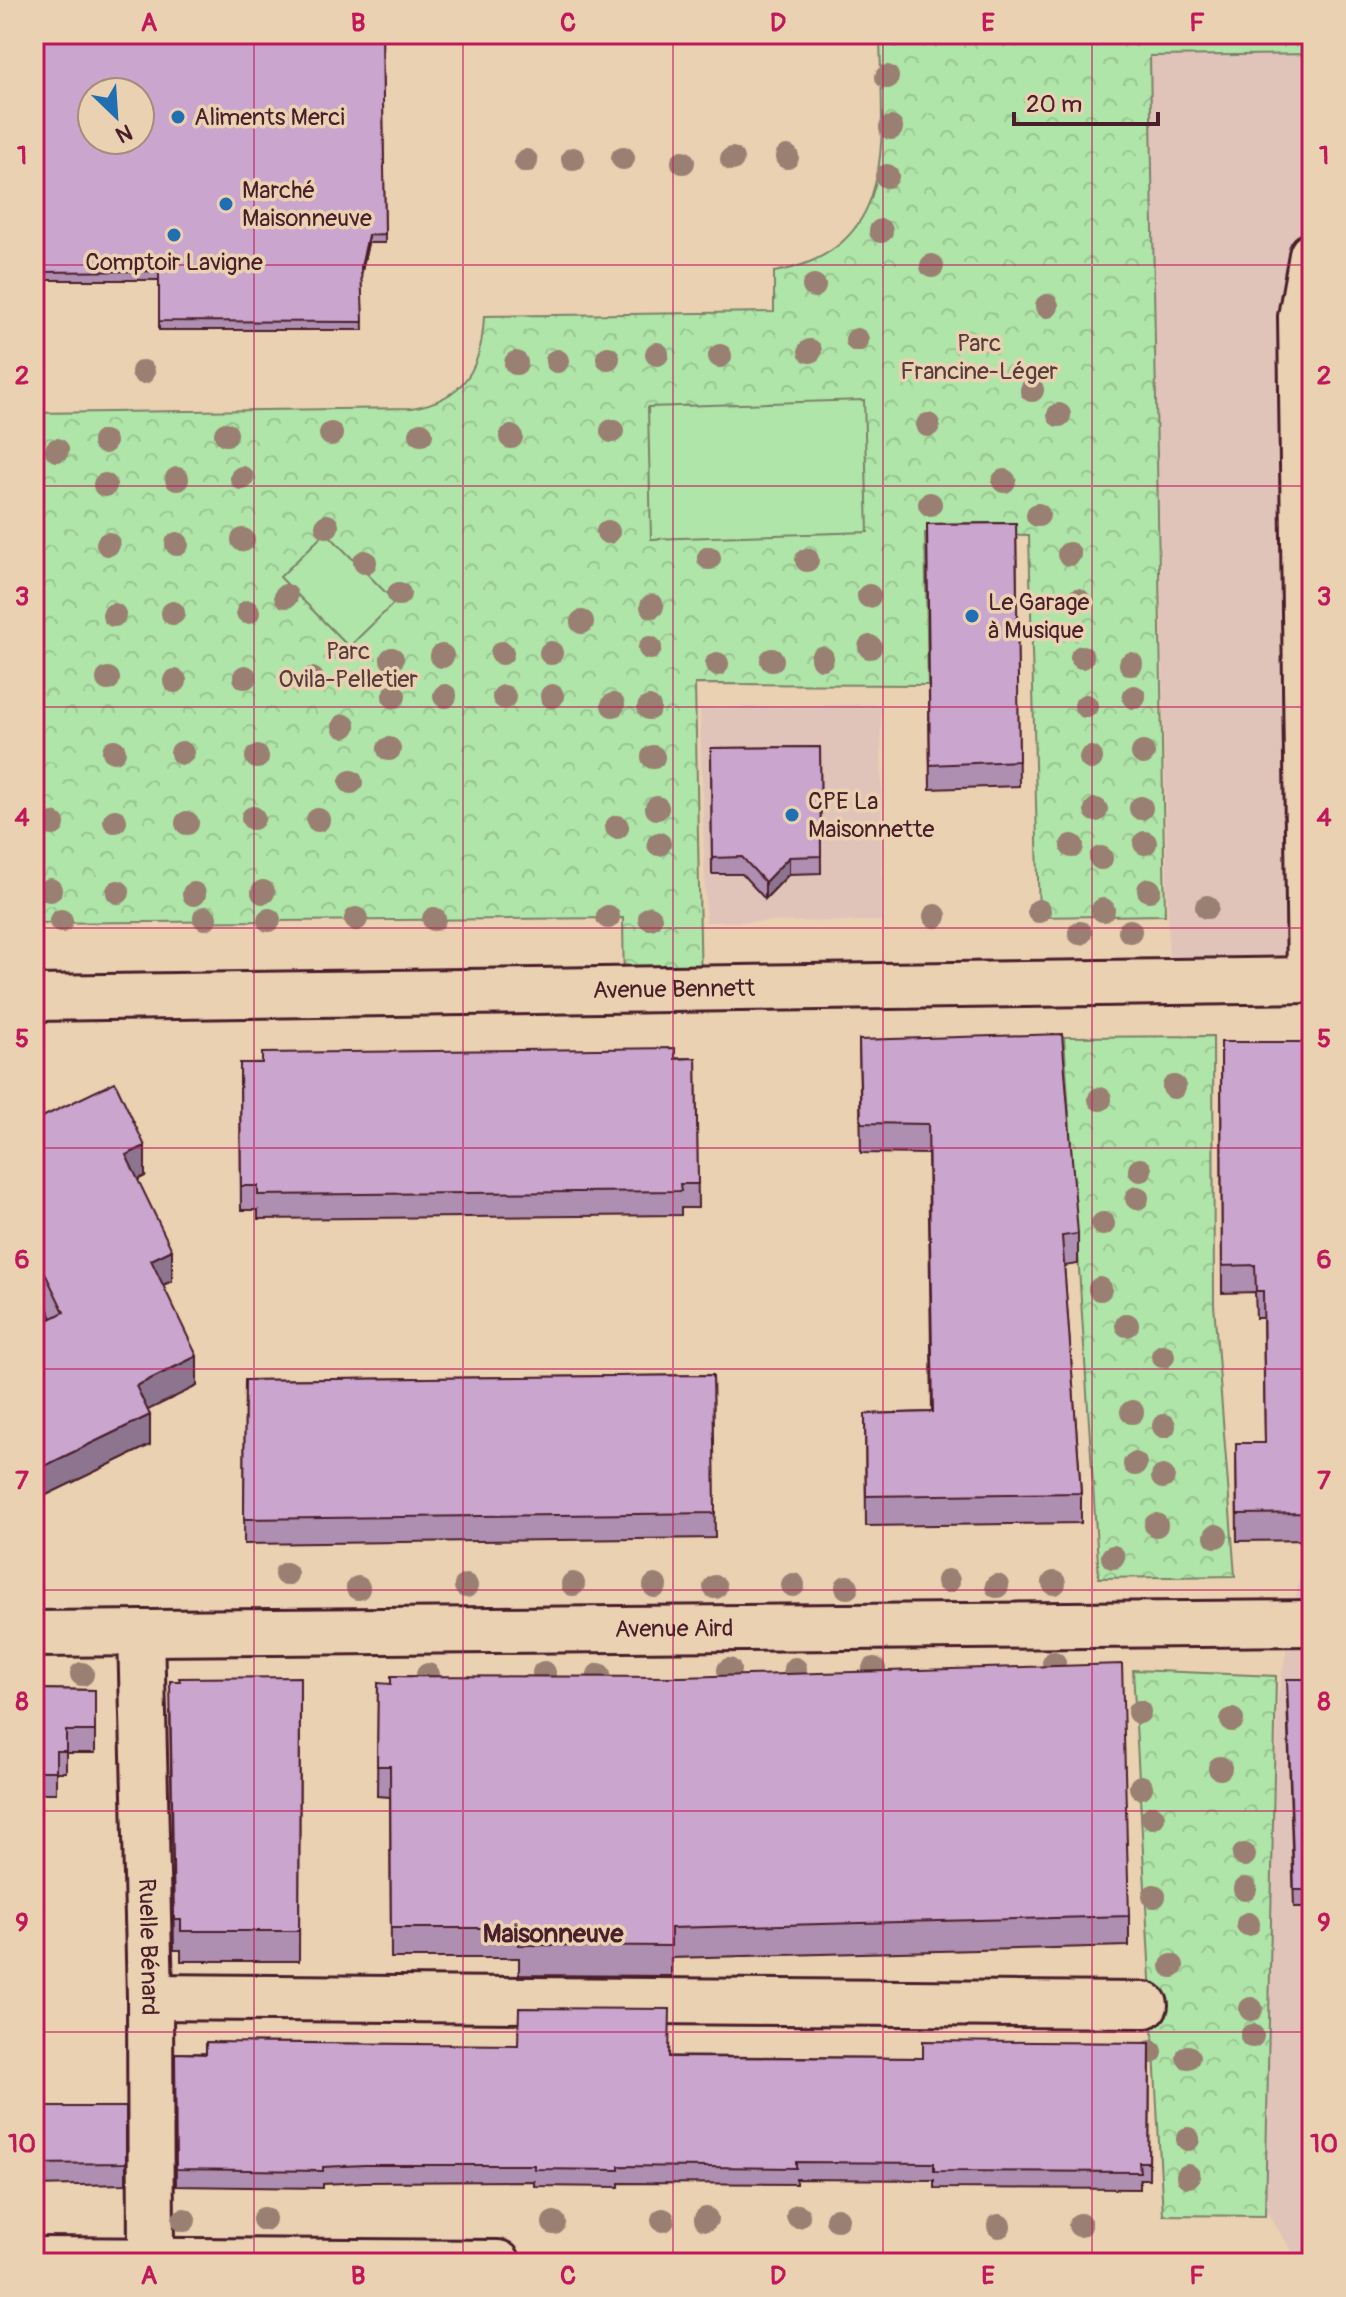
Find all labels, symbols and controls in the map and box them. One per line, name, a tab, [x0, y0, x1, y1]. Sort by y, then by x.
text: A	[141, 7, 158, 39]
text: B	[351, 7, 365, 39]
text: C	[560, 7, 576, 39]
text: D	[770, 7, 786, 39]
text: E	[981, 7, 995, 39]
text: F	[1189, 7, 1205, 39]
north arrow	[76, 76, 156, 156]
scale bar	[1014, 76, 1158, 126]
text: 20 m	[1026, 90, 1082, 119]
place label: Aliments Merci	[194, 103, 345, 132]
marker: Aliments Merci	[169, 108, 187, 126]
text: N	[111, 117, 137, 149]
text: 1	[17, 140, 27, 172]
text: 1	[1319, 140, 1329, 172]
place label: Marché Maisonneuve	[242, 176, 372, 233]
marker: Marché Maisonneuve	[217, 195, 235, 213]
marker: Comptoir Lavigne	[165, 226, 183, 244]
place label: Comptoir Lavigne	[85, 248, 263, 277]
park label: Parc Francine-Léger	[900, 329, 1058, 386]
text: 2	[15, 360, 29, 392]
text: 2	[1317, 360, 1331, 392]
text: 3	[15, 581, 29, 613]
text: 3	[1317, 581, 1331, 613]
place label: Le Garage à Musique	[988, 588, 1089, 645]
marker: Le Garage à Musique	[963, 607, 981, 625]
park label: Parc Ovila-Pelletier	[278, 637, 418, 694]
place label: CPE La Maisonnette	[808, 787, 934, 844]
text: 4	[14, 802, 30, 834]
text: 4	[1316, 802, 1332, 834]
marker: CPE La Maisonnette	[783, 806, 801, 824]
street label: Avenue Bennett	[593, 973, 756, 1005]
text: 5	[15, 1023, 29, 1055]
text: 5	[1317, 1023, 1331, 1055]
text: 6	[14, 1244, 30, 1276]
text: 6	[1316, 1244, 1332, 1276]
text: 7	[15, 1465, 29, 1497]
text: 7	[1317, 1465, 1331, 1497]
street label: Avenue Aird	[614, 1613, 733, 1644]
text: 8	[15, 1686, 29, 1718]
text: 8	[1317, 1686, 1331, 1718]
street label: Ruelle Bénard	[133, 1878, 165, 2016]
text: 9	[15, 1907, 29, 1939]
text: 9	[1317, 1907, 1331, 1939]
district label: Maisonneuve	[483, 1918, 624, 1950]
text: 10	[8, 2128, 36, 2160]
text: 10	[1310, 2128, 1338, 2160]
text: A	[141, 2260, 158, 2292]
text: B	[351, 2260, 365, 2292]
text: C	[560, 2260, 576, 2292]
text: D	[770, 2260, 786, 2292]
text: E	[981, 2260, 995, 2292]
text: F	[1189, 2260, 1205, 2292]

